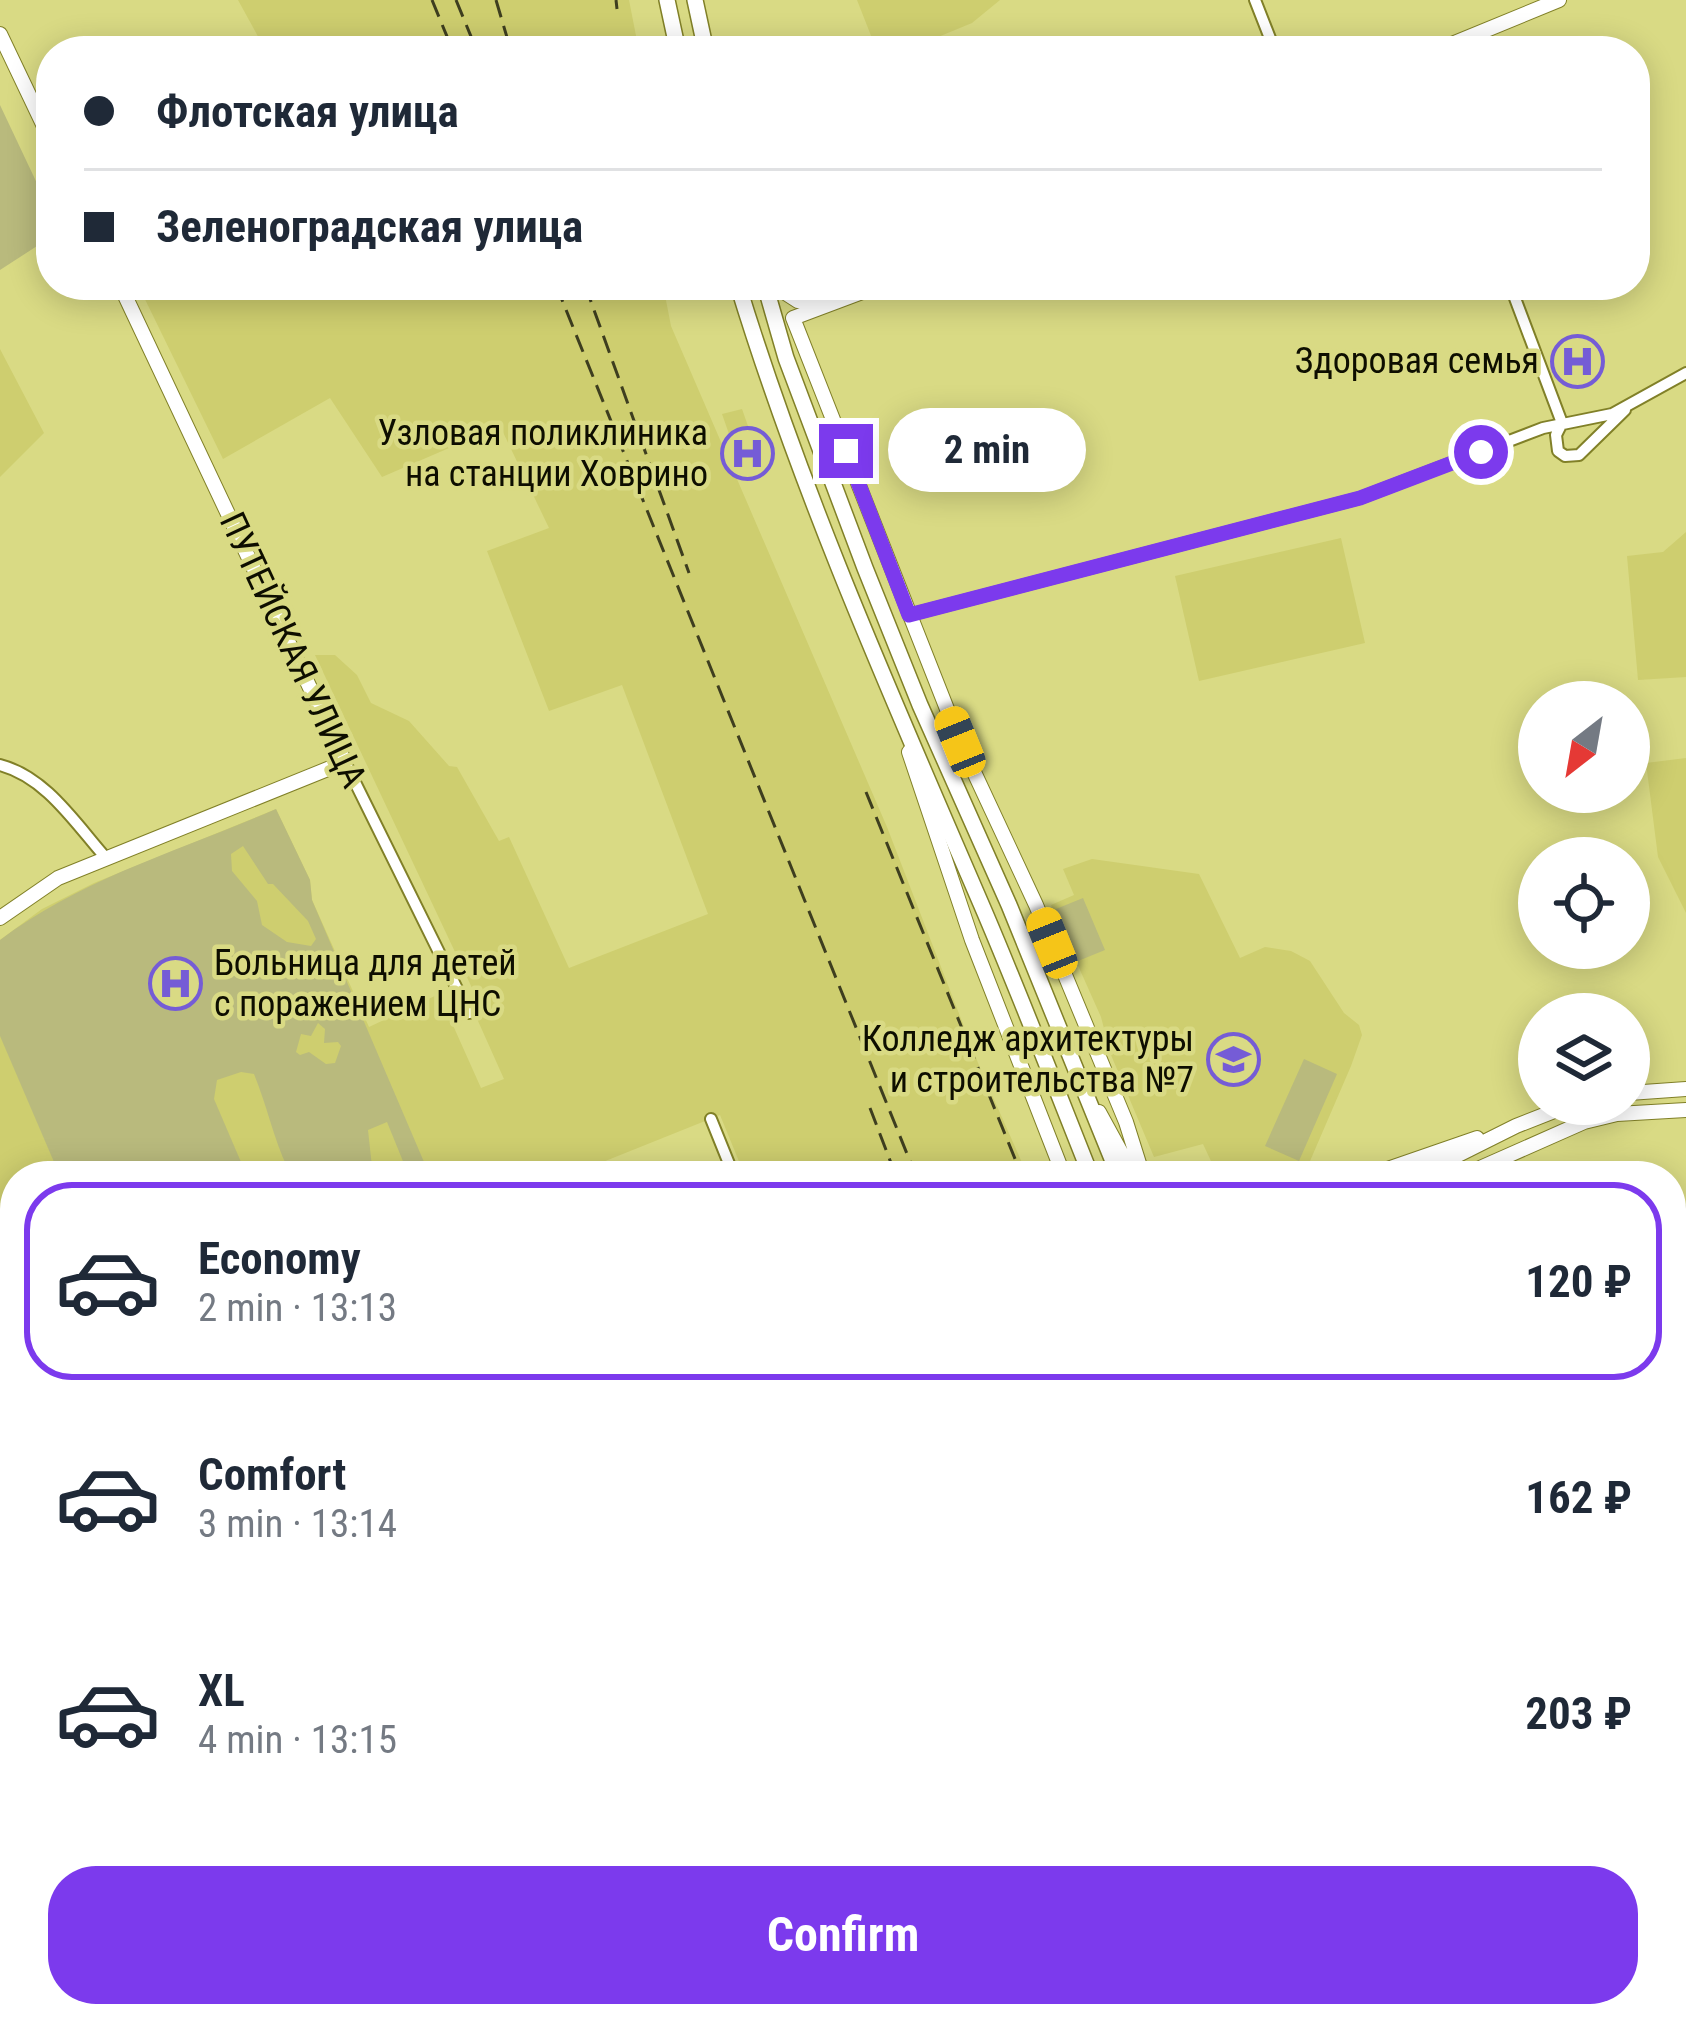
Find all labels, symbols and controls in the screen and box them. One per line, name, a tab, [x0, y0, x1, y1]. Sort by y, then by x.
text: Флотская улица	[156, 85, 459, 138]
text: Зеленоградская улица	[156, 200, 583, 253]
hospital icon: Здоровая семья	[1550, 333, 1606, 389]
place label: Здоровая семья	[1295, 340, 1539, 382]
callout: 2 min	[888, 409, 1086, 493]
place label: Узловая поликлиника на станции Ховрино	[377, 412, 708, 495]
route end	[819, 424, 873, 478]
route start	[1454, 425, 1508, 479]
hospital icon: Узловая поликлиника на станции Ховрино	[719, 426, 775, 482]
text: 2 min	[944, 427, 1030, 473]
street label: ПУТЕЙСКАЯ УЛИЦА	[211, 506, 375, 794]
north arrow	[1518, 681, 1650, 813]
map controls	[1518, 681, 1650, 1125]
car	[930, 702, 990, 782]
button: locate	[1518, 837, 1650, 969]
car	[1022, 903, 1082, 983]
place label: Больница для детей с поражением ЦНС	[214, 942, 517, 1025]
hospital icon: Больница для детей с поражением ЦНС	[147, 956, 203, 1012]
button: layers	[1518, 993, 1650, 1125]
place label: Колледж архитектуры и строительства №7	[862, 1018, 1194, 1101]
school or university icon: Колледж архитектуры и строительства №7	[1205, 1032, 1261, 1088]
icon: car	[54, 1227, 162, 1335]
text: Economy	[198, 1232, 361, 1285]
text: 120 ₽	[1525, 1255, 1632, 1308]
text: 2 min · 13:13	[198, 1285, 397, 1331]
icon: car	[54, 1443, 162, 1551]
text: Comfort	[198, 1448, 346, 1501]
text: 162 ₽	[1525, 1471, 1632, 1524]
text: 3 min · 13:14	[198, 1501, 397, 1547]
icon: car	[54, 1659, 162, 1767]
text: XL	[198, 1664, 245, 1717]
text: 203 ₽	[1525, 1687, 1632, 1740]
text: 4 min · 13:15	[198, 1717, 397, 1763]
button: Confirm	[48, 1866, 1638, 2004]

